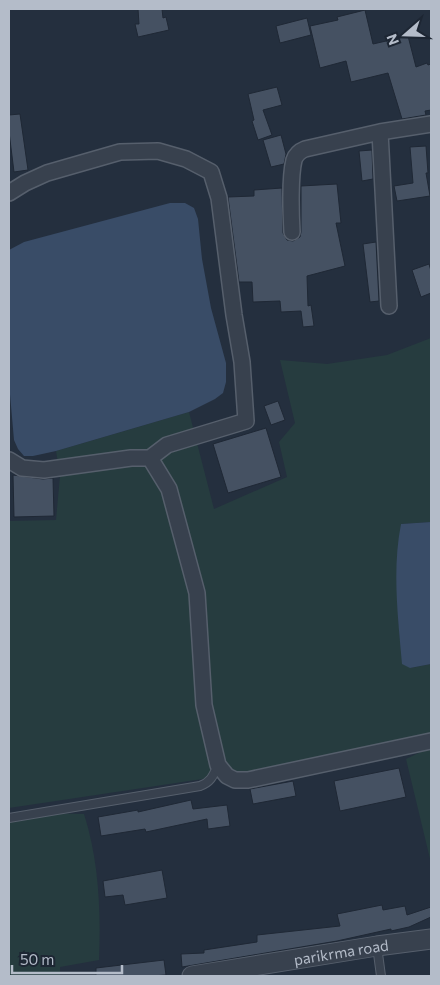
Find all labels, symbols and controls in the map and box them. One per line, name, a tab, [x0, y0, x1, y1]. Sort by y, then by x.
north arrow	[380, 10, 430, 60]
text: N	[383, 32, 402, 47]
street label: parikrma road	[292, 936, 390, 968]
scale bar	[12, 942, 122, 974]
text: 50 m	[20, 950, 54, 968]

